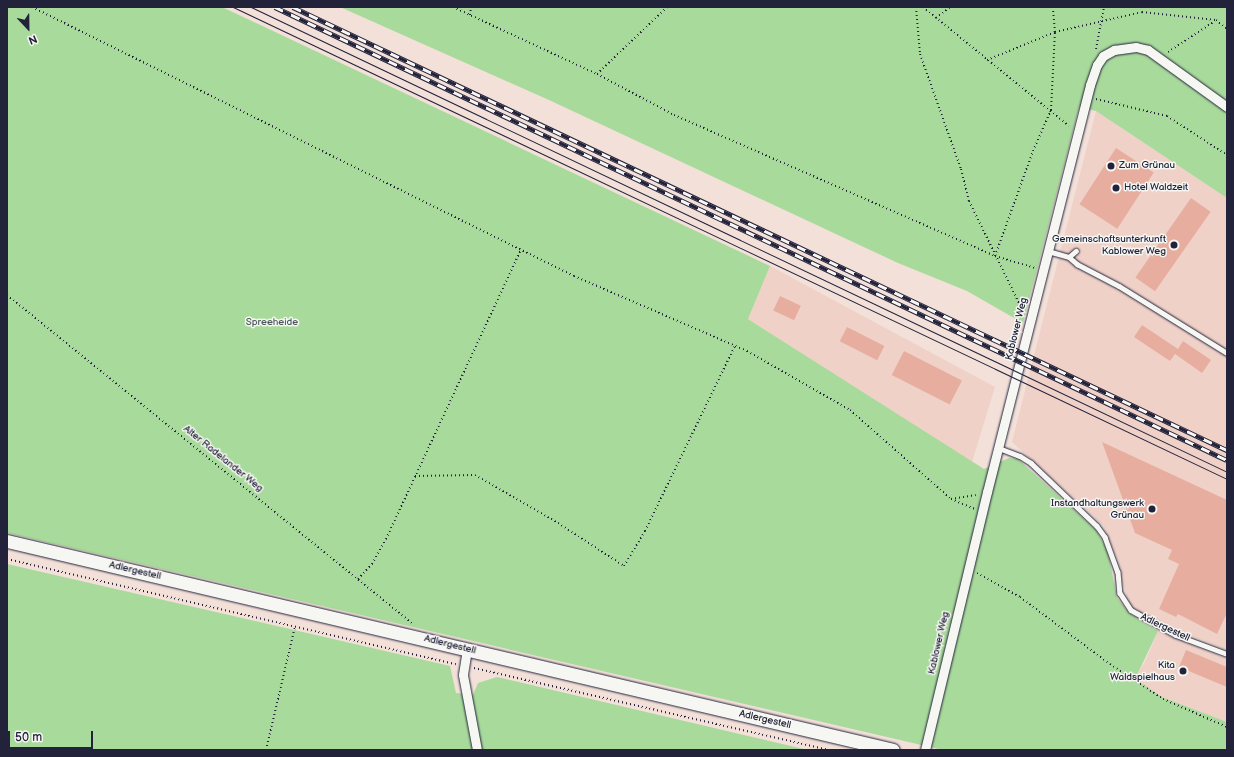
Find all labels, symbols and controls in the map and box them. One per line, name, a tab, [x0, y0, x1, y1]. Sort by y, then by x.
north arrow	[8, 8, 48, 48]
text: N	[26, 32, 39, 47]
place label: Zum Grünau	[1119, 160, 1175, 172]
marker: Zum Grünau	[1106, 161, 1116, 171]
place label: Hotel Waldzeit	[1124, 182, 1189, 194]
marker: Hotel Waldzeit	[1111, 183, 1121, 193]
place label: Gemeinschaftsunterkunft Kablower Weg	[1052, 233, 1166, 256]
marker: Gemeinschaftsunterkunft Kablower Weg	[1169, 240, 1179, 250]
street label: Kablower Weg	[1003, 296, 1031, 362]
park label: Spreeheide	[246, 317, 298, 329]
street label: Alter Radelander Weg	[181, 423, 265, 495]
place label: Instandhaltungswerk Grünau	[1051, 497, 1144, 520]
marker: Instandhaltungswerk Grünau	[1147, 504, 1157, 514]
street label: Adlergestell	[108, 559, 162, 583]
street label: Kablower Weg	[926, 610, 952, 676]
street label: Adlergestell	[1138, 611, 1192, 645]
street label: Adlergestell	[423, 633, 477, 657]
place label: Kita Waldspielhaus	[1110, 659, 1175, 682]
marker: Kita Waldspielhaus	[1178, 666, 1188, 676]
street label: Adlergestell	[738, 708, 792, 732]
scale bar	[10, 723, 95, 749]
text: 50 m	[15, 730, 42, 745]

